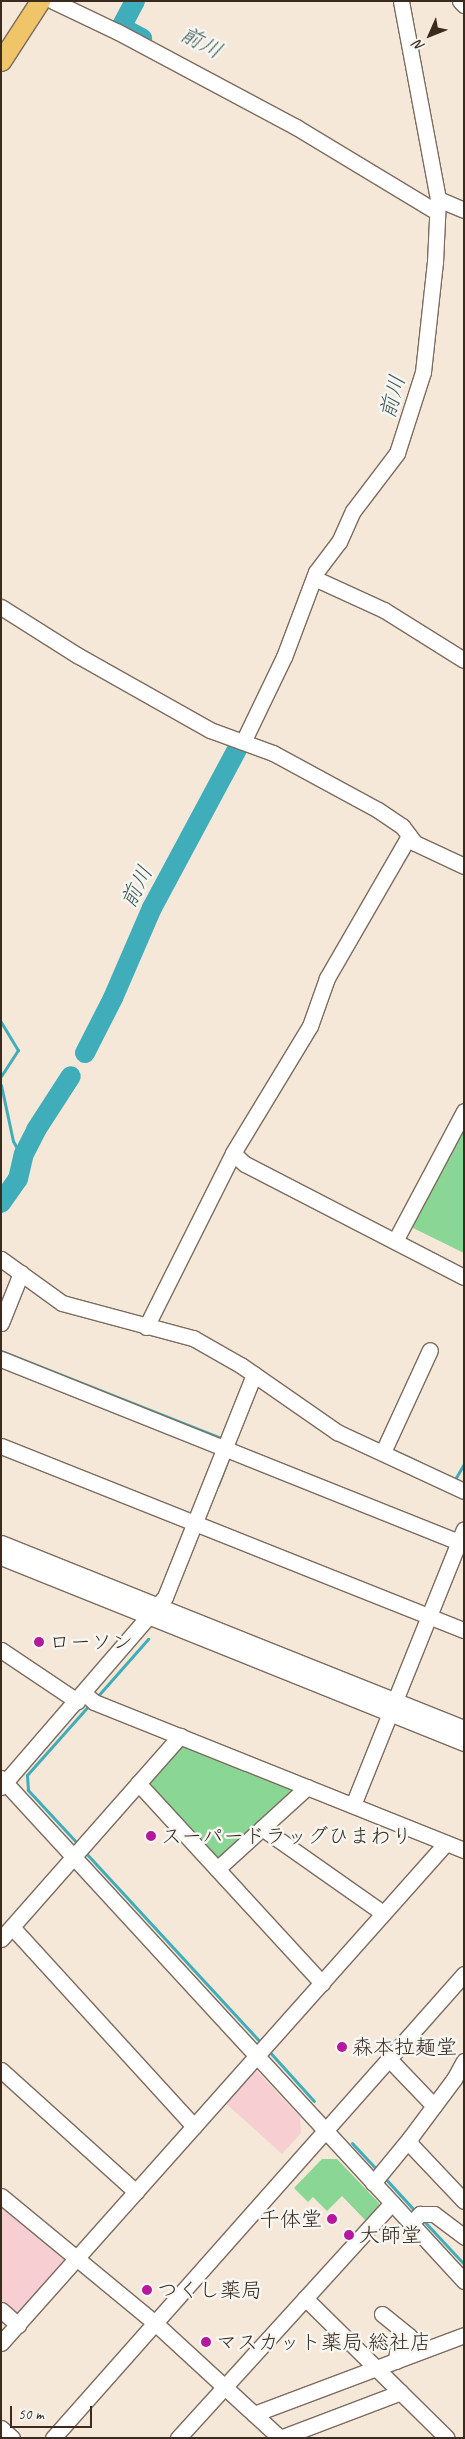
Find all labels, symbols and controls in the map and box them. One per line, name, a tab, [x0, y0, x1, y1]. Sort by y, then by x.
north arrow	[405, 10, 455, 60]
water label: 前川	[175, 21, 227, 65]
text: N	[410, 37, 428, 55]
water label: 前川	[375, 372, 411, 422]
water label: 前川	[115, 861, 159, 913]
place label: ローソン	[49, 1629, 133, 1655]
marker: ローソン	[33, 1636, 45, 1648]
place label: スーパードラッグひまわり	[161, 1823, 412, 1849]
marker: スーパードラッグひまわり	[145, 1830, 157, 1842]
place label: 森本拉麺堂	[352, 2034, 457, 2060]
marker: 森本拉麺堂	[336, 2041, 348, 2053]
place label: 千体堂	[259, 2206, 322, 2232]
marker: 千体堂	[326, 2213, 338, 2225]
place label: 大師堂	[359, 2222, 422, 2248]
marker: 大師堂	[343, 2229, 355, 2241]
place label: つくし薬局	[157, 2277, 262, 2303]
marker: つくし薬局	[141, 2284, 153, 2296]
place label: マスカット薬局 総社店	[216, 2329, 431, 2355]
marker: マスカット薬局 総社店	[200, 2336, 212, 2348]
scale bar	[12, 2396, 95, 2428]
text: 50 m	[18, 2405, 44, 2424]

